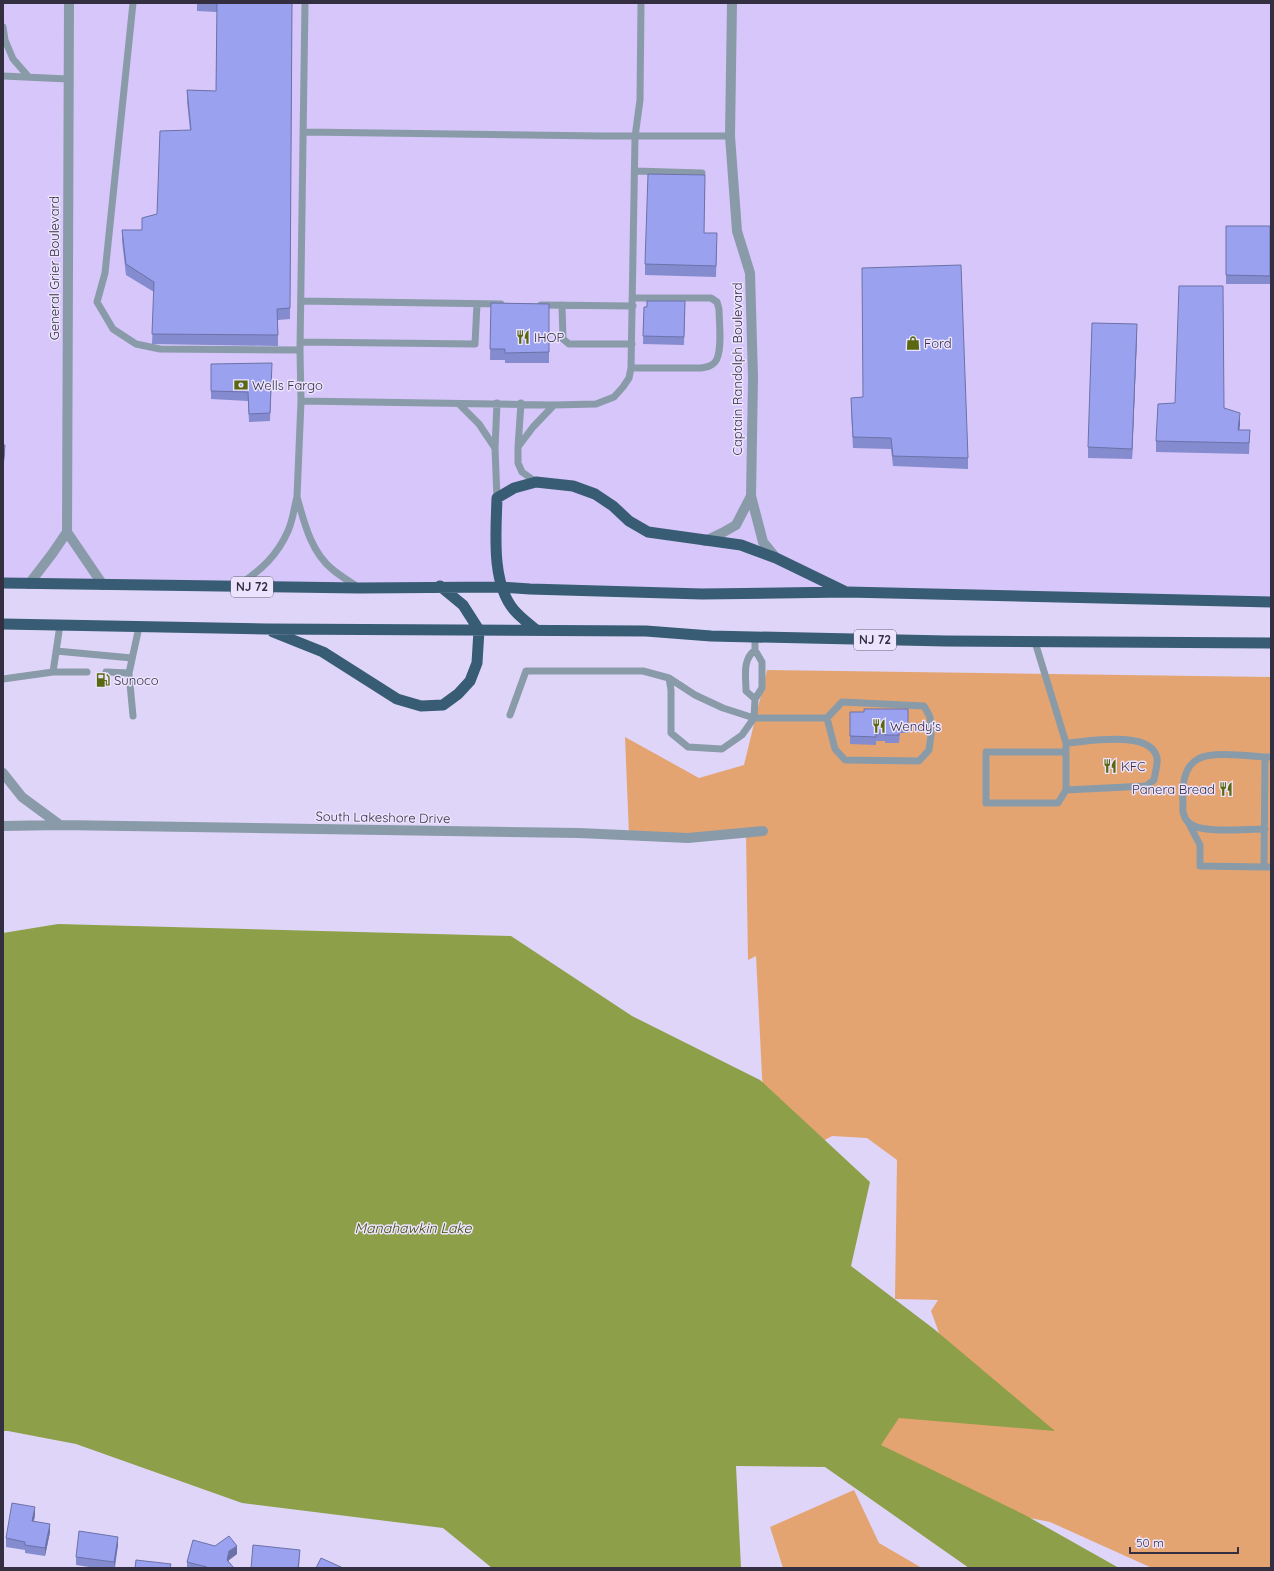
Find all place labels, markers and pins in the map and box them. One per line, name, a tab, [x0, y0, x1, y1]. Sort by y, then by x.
restaurant icon: IHOP	[515, 329, 531, 345]
place label: IHOP	[534, 329, 565, 345]
shop icon: Ford	[905, 335, 921, 351]
place label: Ford	[924, 335, 952, 351]
bank icon: Wells Fargo	[233, 377, 249, 393]
place label: Wells Fargo	[252, 377, 323, 393]
fuel station icon: Sunoco	[95, 672, 111, 688]
place label: Sunoco	[114, 672, 159, 688]
restaurant icon: Wendy's	[871, 718, 887, 734]
place label: Wendy's	[890, 718, 941, 734]
restaurant icon: KFC	[1102, 758, 1118, 774]
place label: KFC	[1121, 758, 1146, 774]
place label: Panera Bread	[1132, 781, 1215, 797]
restaurant icon: Panera Bread	[1218, 781, 1234, 797]

